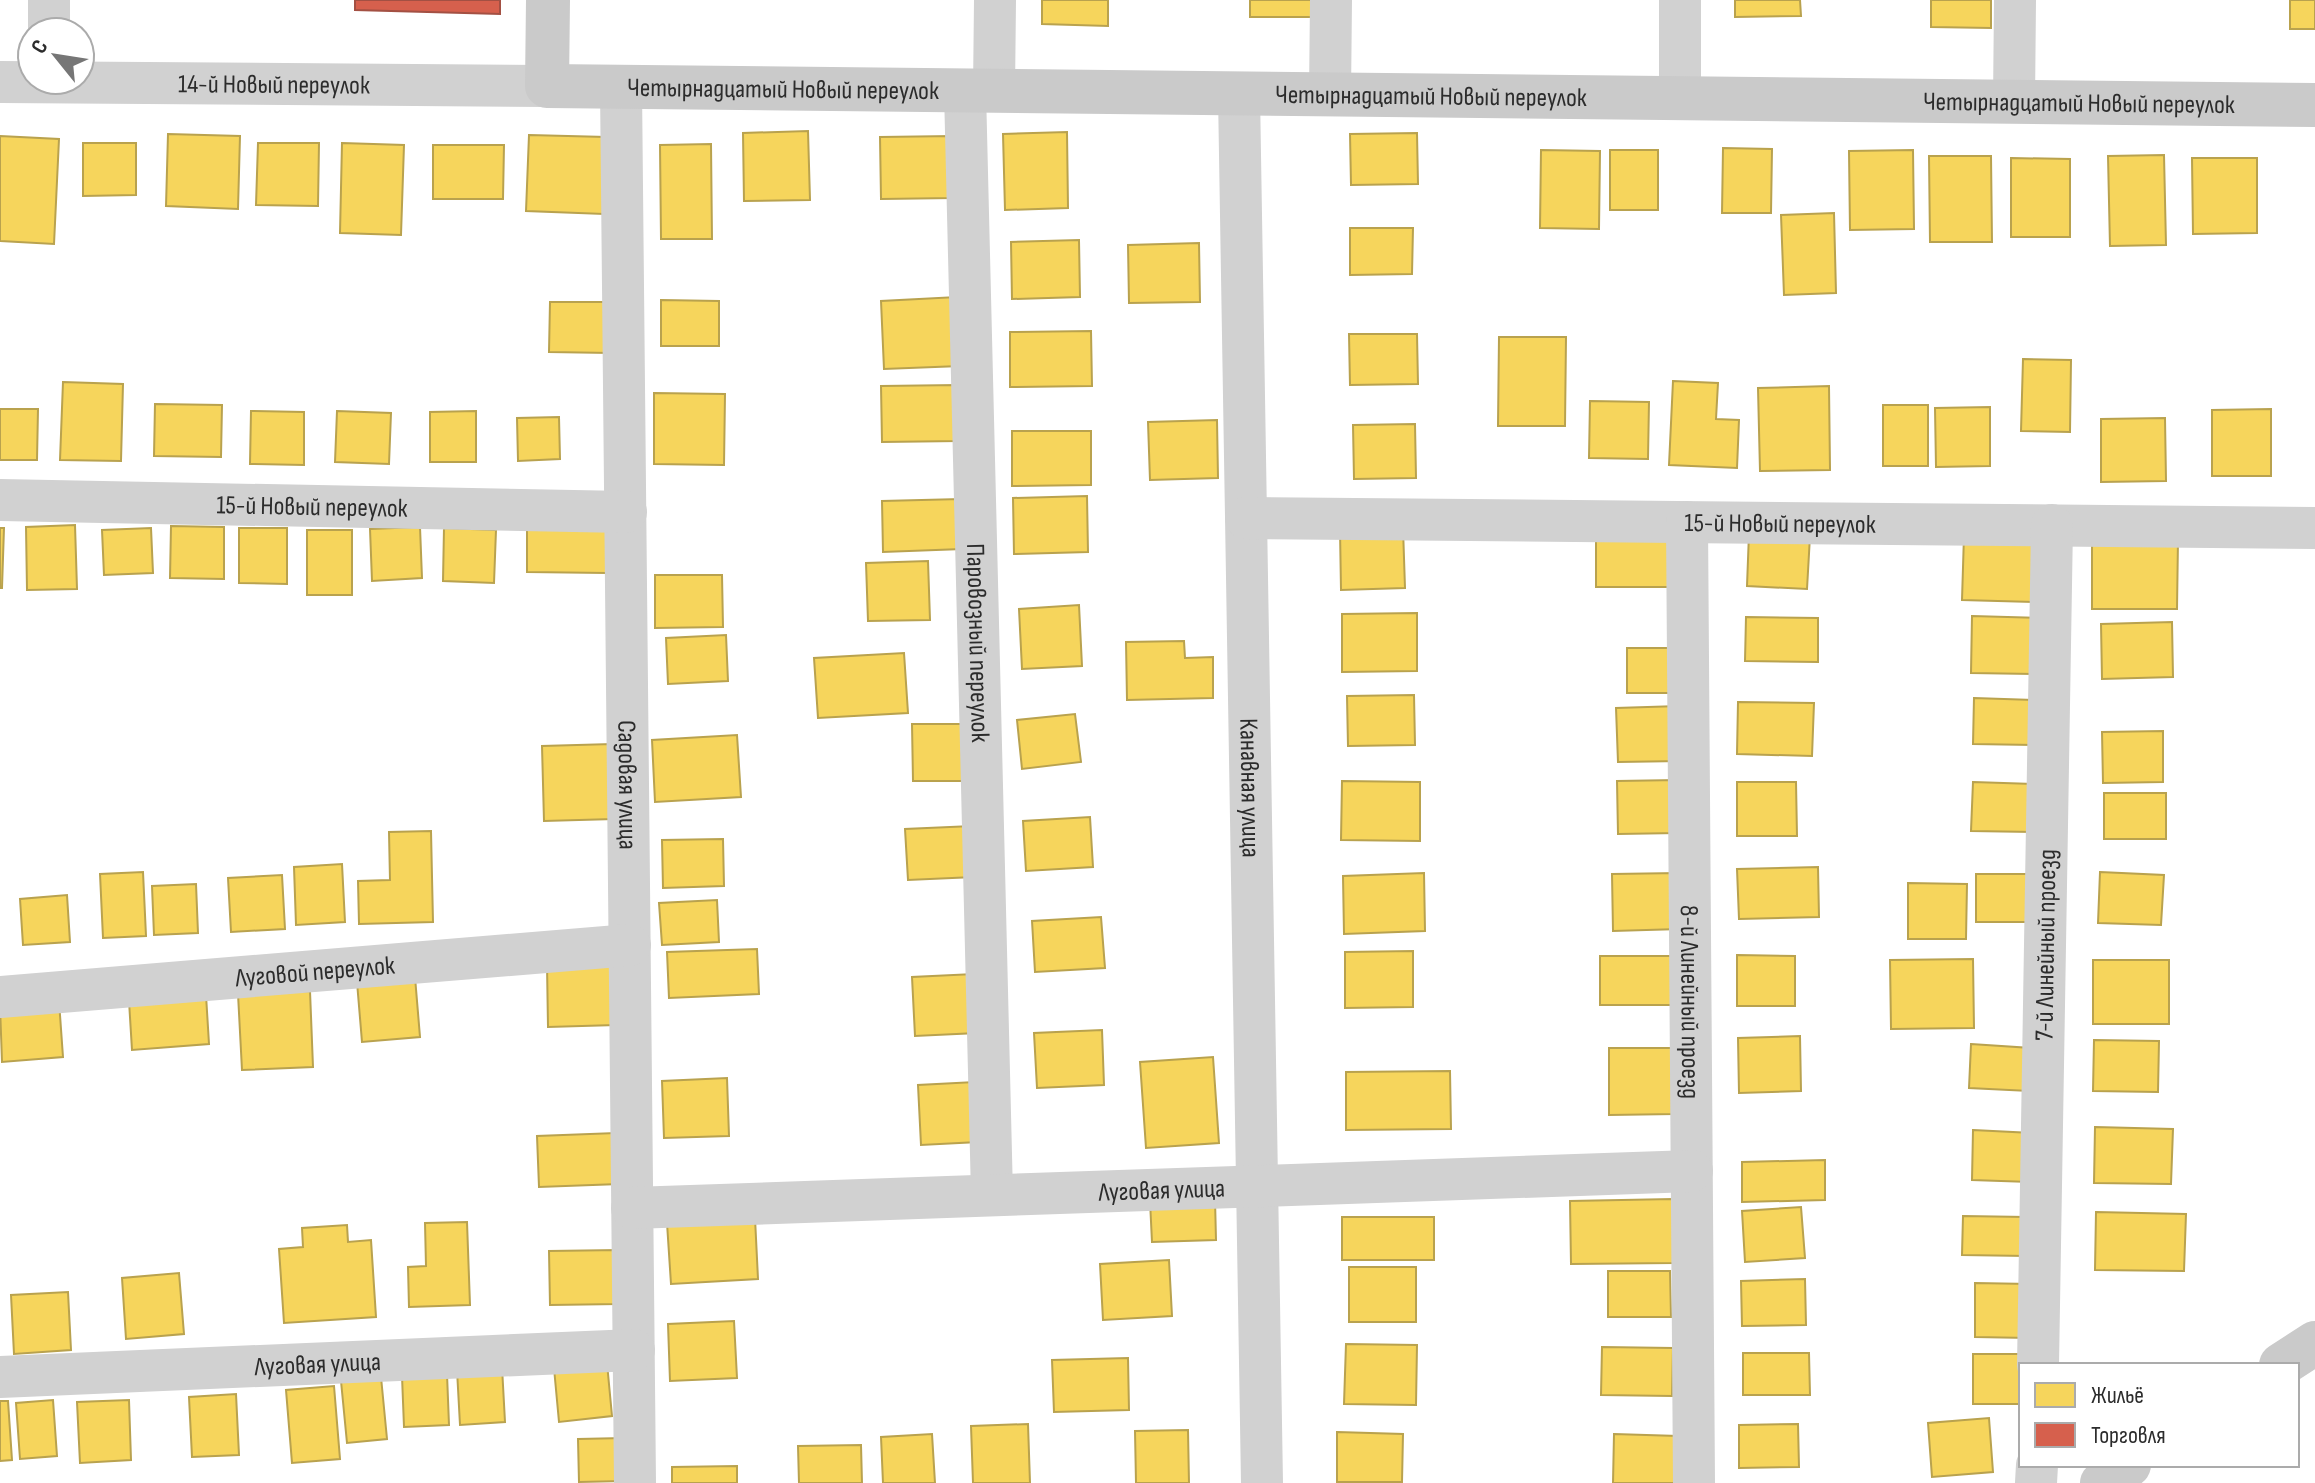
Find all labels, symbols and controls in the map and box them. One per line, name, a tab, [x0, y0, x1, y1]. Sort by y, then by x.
north arrow	[16, 16, 96, 96]
text: С	[25, 35, 54, 58]
street label: 14-й Новый переулок	[178, 69, 370, 102]
street label: Четырнадцатый Новый переулок	[627, 73, 939, 107]
street label: Четырнадцатый Новый переулок	[1275, 80, 1587, 114]
street label: Четырнадцатый Новый переулок	[1923, 87, 2235, 121]
street label: 15-й Новый переулок	[216, 490, 408, 525]
street label: 15-й Новый переулок	[1684, 508, 1876, 541]
street label: Паровозный переулок	[959, 543, 995, 743]
street label: Канавная улица	[1232, 718, 1266, 858]
street label: Садовая улица	[610, 720, 643, 850]
street label: 7-й Линейный проезд	[2029, 849, 2064, 1041]
street label: 8-й Линейный проезд	[1673, 905, 1705, 1099]
street label: Луговой переулок	[233, 950, 396, 995]
street label: Луговая улица	[1097, 1173, 1226, 1209]
street label: Луговая улица	[253, 1347, 382, 1383]
legend	[2019, 1363, 2299, 1467]
text: Жильё	[2091, 1381, 2144, 1410]
text: Торговля	[2091, 1421, 2166, 1450]

